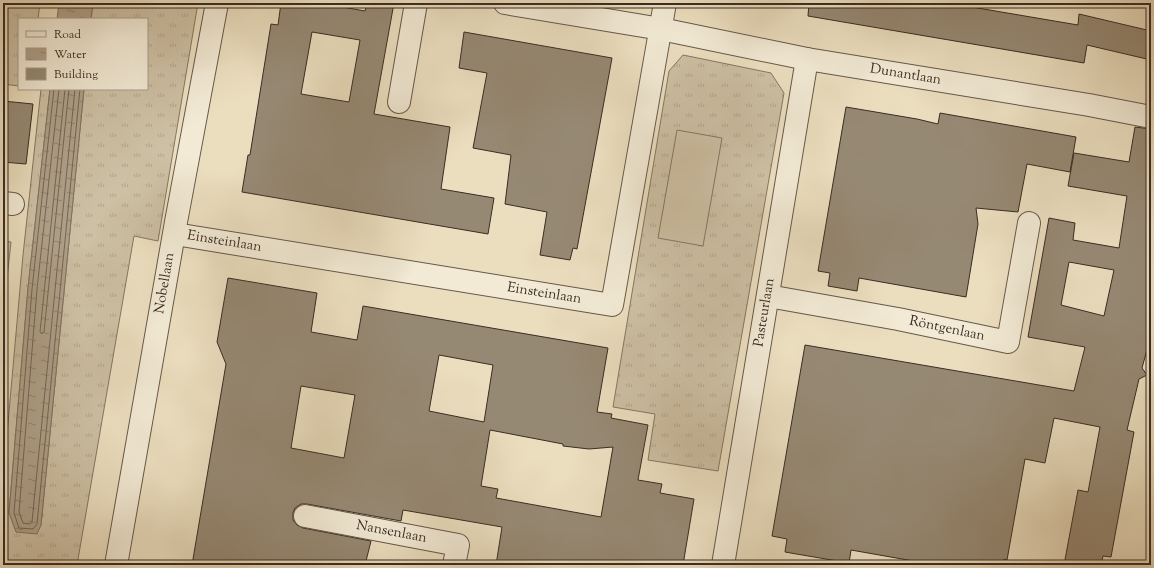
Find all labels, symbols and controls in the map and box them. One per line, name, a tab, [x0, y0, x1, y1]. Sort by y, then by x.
legend	[18, 18, 148, 90]
text: Road	[54, 26, 81, 44]
text: Water	[54, 46, 87, 64]
street label: Dunantlaan	[868, 59, 943, 91]
text: Building	[54, 66, 98, 84]
street label: Einsteinlaan	[186, 226, 263, 258]
street label: Nobellaan	[150, 251, 180, 315]
street label: Pasteurlaan	[749, 277, 780, 348]
street label: Einsteinlaan	[506, 278, 583, 310]
street label: Röntgenlaan	[907, 312, 987, 347]
street label: Nansenlaan	[355, 516, 428, 549]

